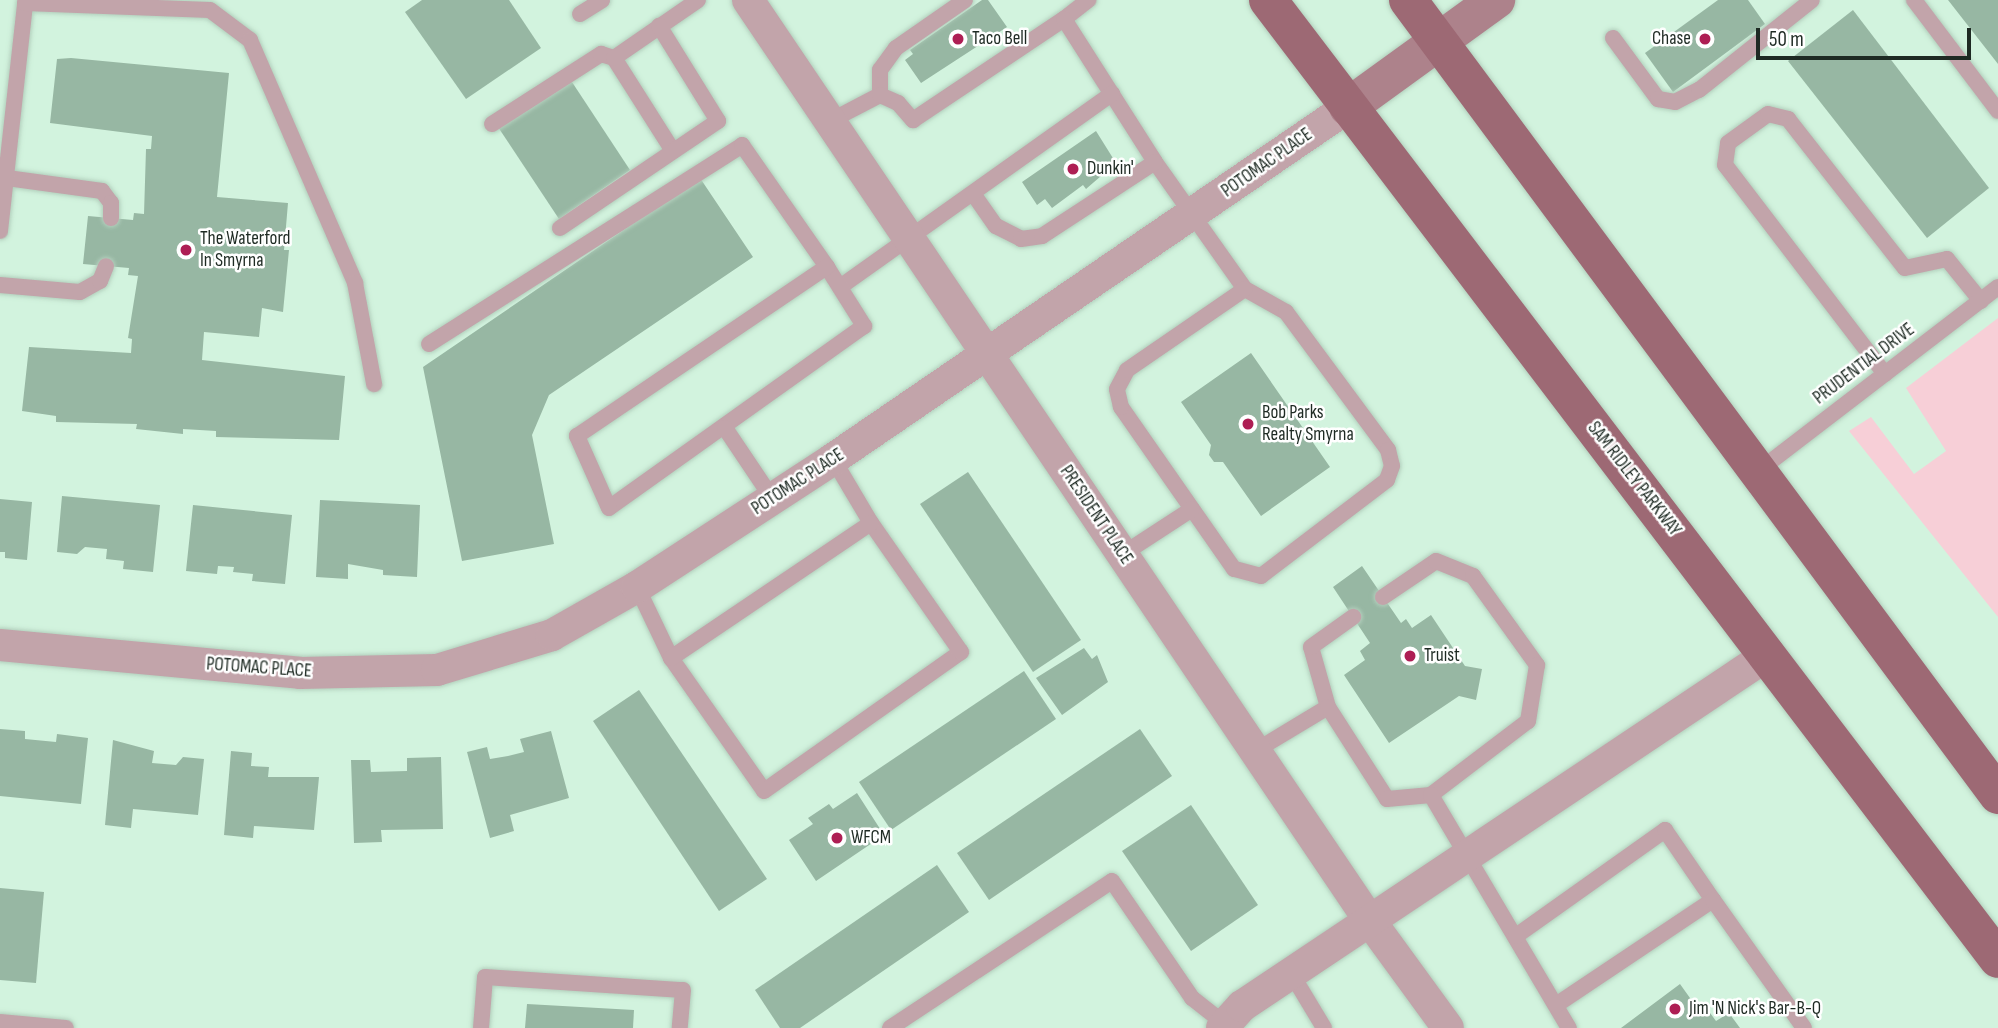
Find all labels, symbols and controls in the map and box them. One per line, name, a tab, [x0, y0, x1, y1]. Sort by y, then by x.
scale bar	[1760, 14, 1975, 58]
text: 50 m	[1769, 27, 1804, 52]
place label: Taco Bell	[972, 28, 1027, 50]
place label: Chase	[1652, 28, 1691, 50]
marker: Taco Bell	[950, 31, 966, 47]
marker: Chase	[1697, 31, 1713, 47]
street label: POTOMAC PLACE	[1217, 123, 1317, 203]
place label: Dunkin'	[1087, 158, 1134, 180]
marker: Dunkin'	[1065, 161, 1081, 177]
place label: The Waterford In Smyrna	[200, 228, 291, 272]
marker: The Waterford In Smyrna	[178, 242, 194, 258]
street label: PRUDENTIAL DRIVE	[1809, 318, 1919, 410]
place label: Bob Parks Realty Smyrna	[1262, 402, 1354, 446]
marker: Bob Parks Realty Smyrna	[1240, 416, 1256, 432]
street label: SAM RIDLEY PARKWAY	[1582, 417, 1686, 541]
street label: POTOMAC PLACE	[748, 444, 848, 520]
street label: PRESIDENT PLACE	[1055, 461, 1137, 569]
place label: Truist	[1424, 645, 1460, 667]
marker: Truist	[1402, 648, 1418, 664]
street label: POTOMAC PLACE	[206, 653, 312, 683]
place label: WFCM	[851, 827, 891, 849]
marker: WFCM	[829, 830, 845, 846]
place label: Jim 'N Nick's Bar-B-Q	[1689, 998, 1821, 1020]
marker: Jim 'N Nick's Bar-B-Q	[1667, 1001, 1683, 1017]

